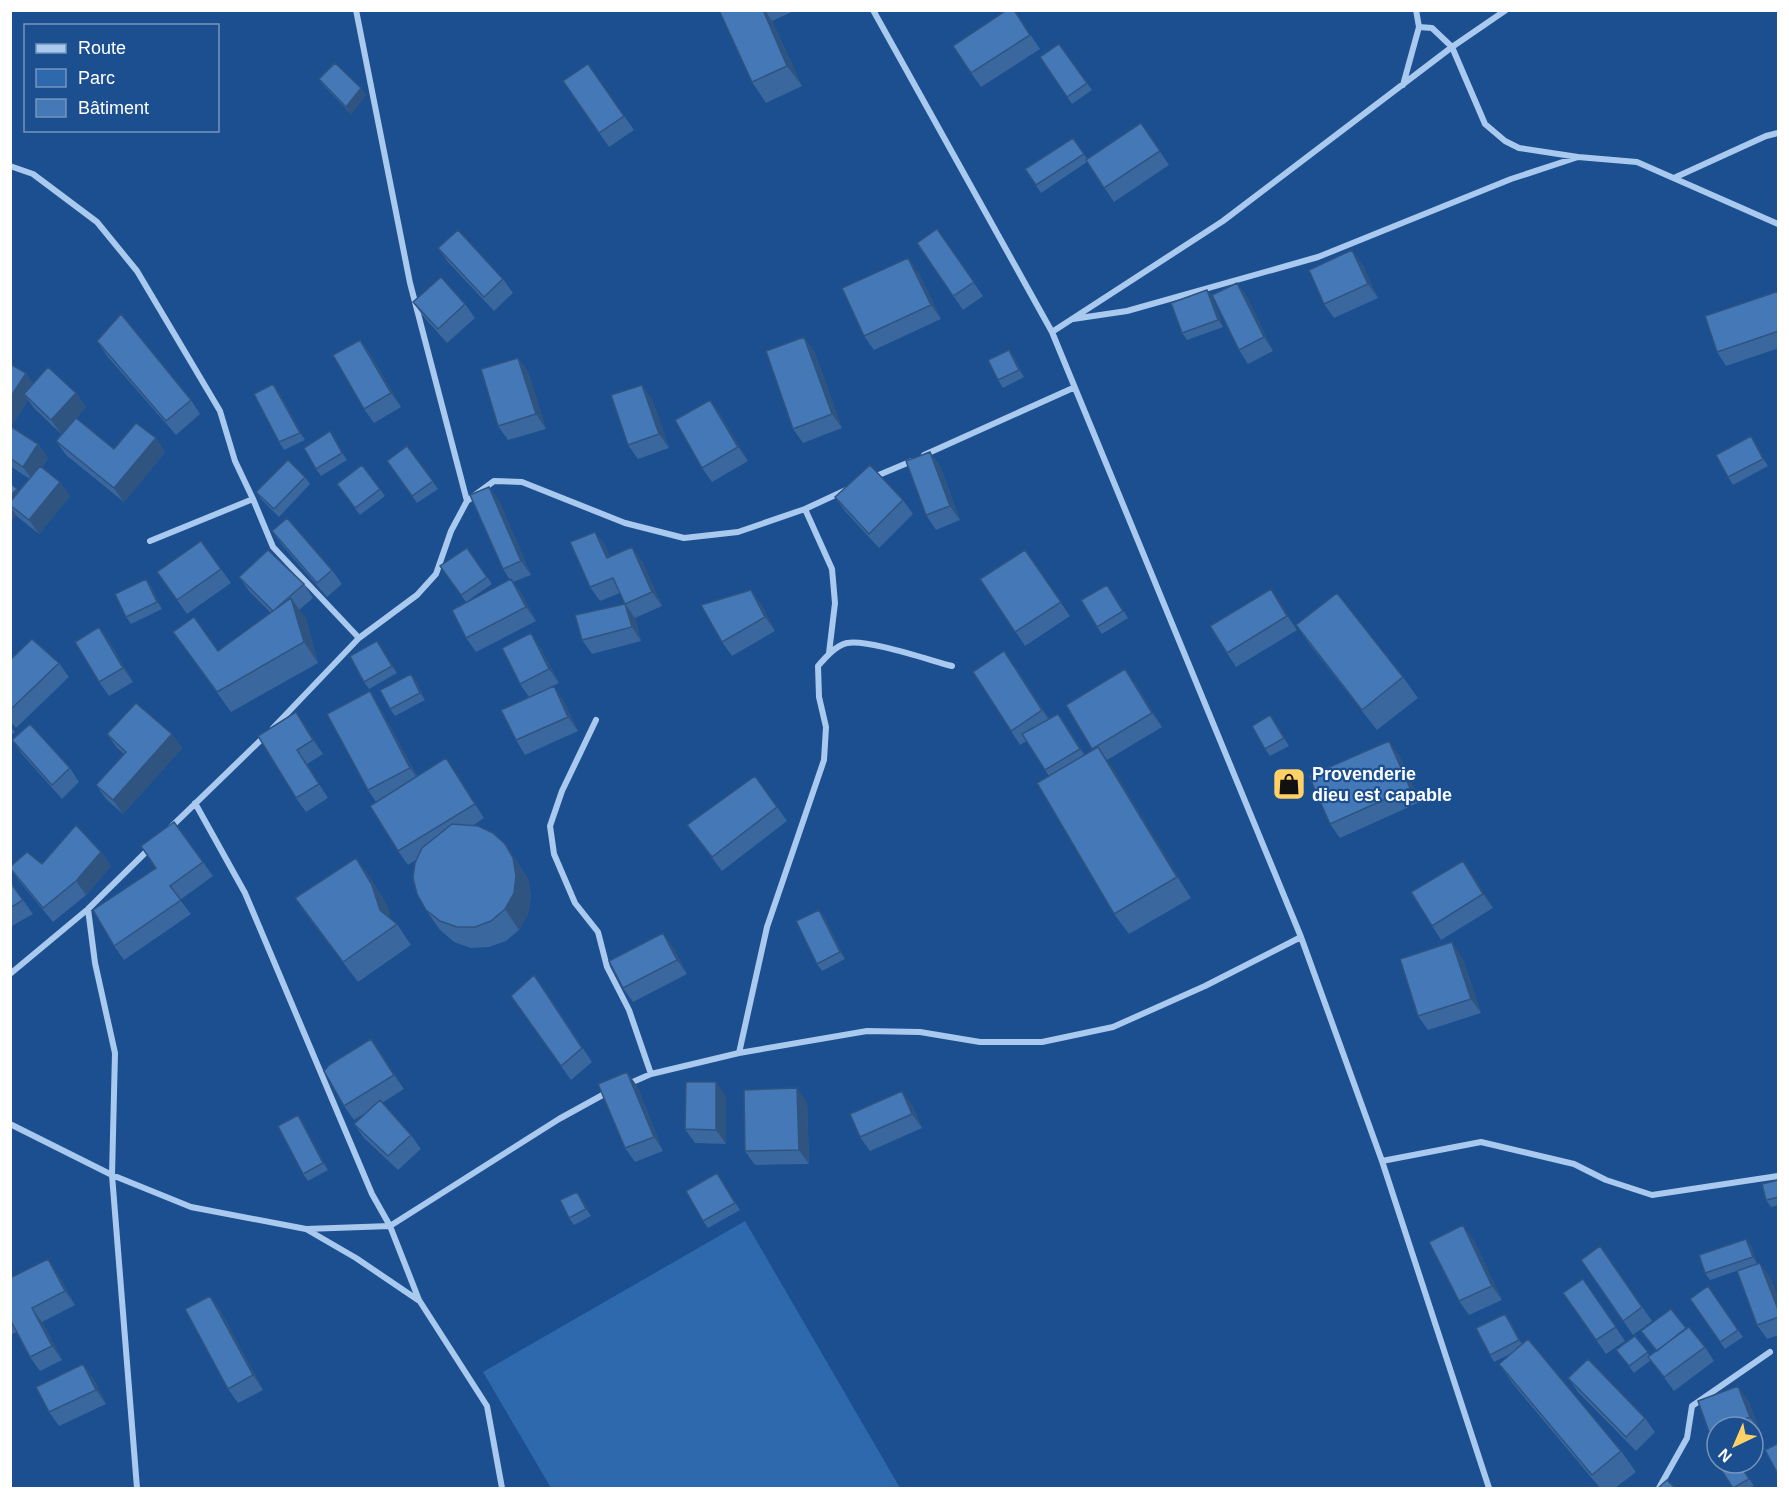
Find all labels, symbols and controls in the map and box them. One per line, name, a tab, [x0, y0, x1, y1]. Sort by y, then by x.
legend	[24, 24, 219, 132]
text: Route	[78, 38, 126, 58]
text: Parc	[78, 68, 115, 88]
text: Bâtiment	[78, 98, 149, 118]
place label: Provenderie dieu est capable	[1312, 764, 1452, 805]
shop icon: Provenderie dieu est capable	[1271, 766, 1307, 802]
north arrow	[1705, 1415, 1765, 1475]
text: N	[1715, 1445, 1735, 1466]

